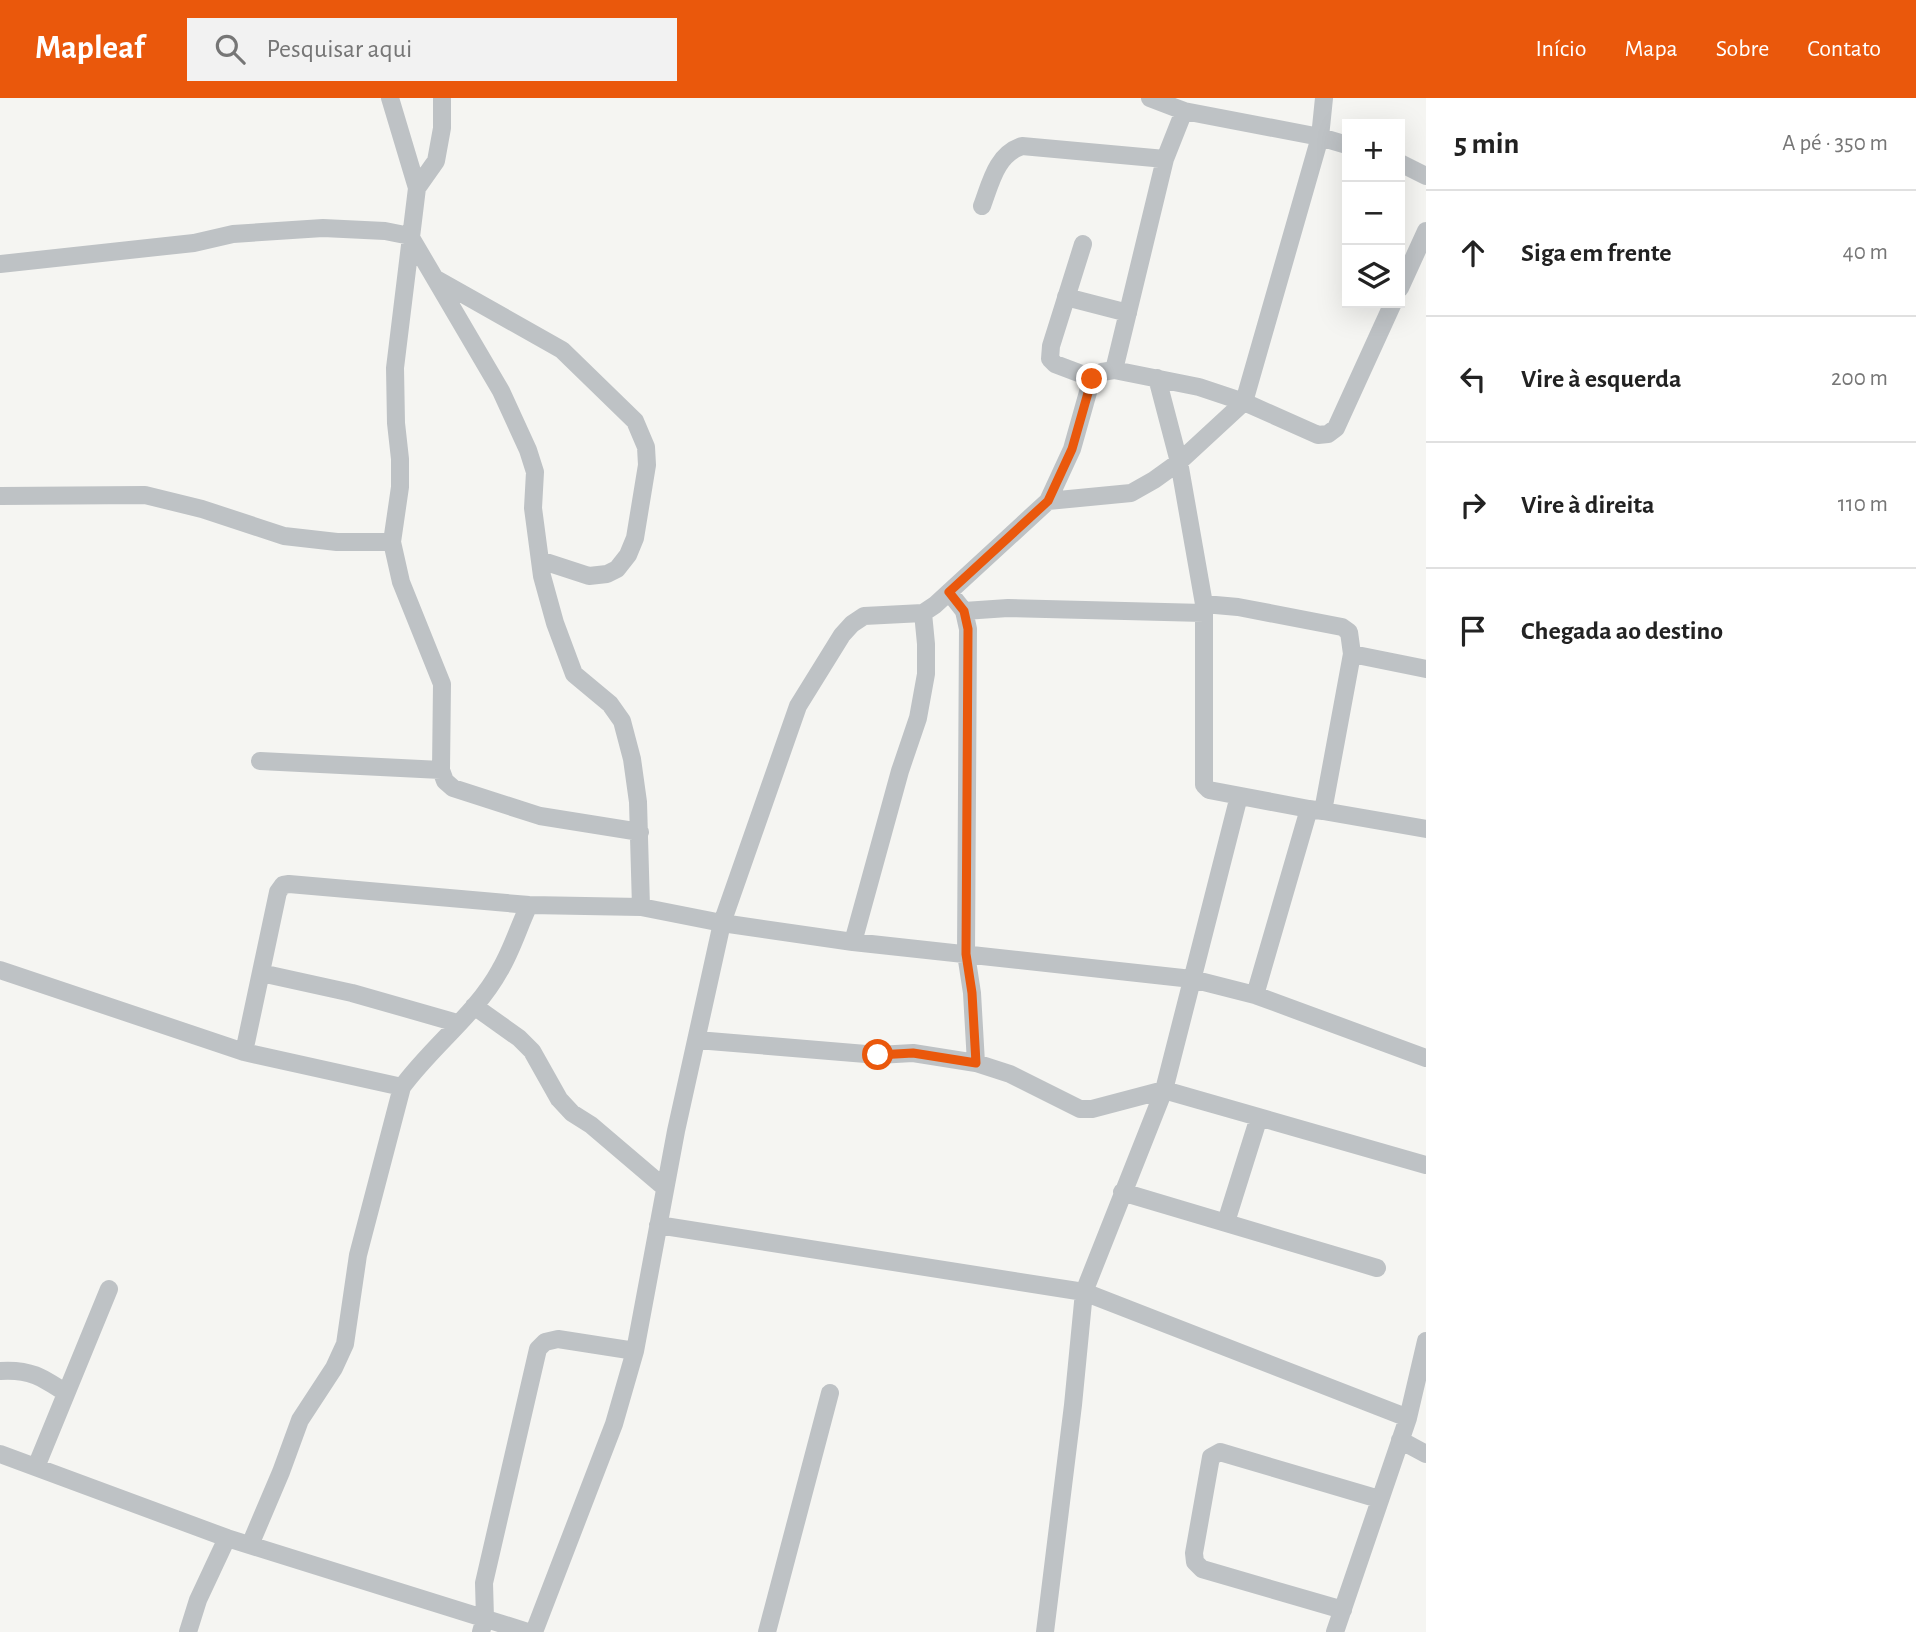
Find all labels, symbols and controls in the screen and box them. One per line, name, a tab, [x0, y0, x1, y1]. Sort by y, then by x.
search box	[187, 18, 677, 81]
icon: search	[211, 30, 249, 68]
text: Mapleaf	[35, 32, 145, 65]
text: Pesquisar aqui	[267, 36, 412, 62]
text: Início	[1535, 37, 1587, 61]
text: Mapa	[1625, 37, 1678, 61]
text: Sobre	[1716, 37, 1769, 61]
text: Contato	[1807, 37, 1881, 61]
map controls	[1342, 119, 1405, 308]
button: +	[1342, 119, 1405, 182]
text: 5 min	[1454, 129, 1519, 159]
text: A pé · 350 m	[1782, 132, 1888, 155]
button: −	[1342, 182, 1405, 245]
icon: ahead	[1454, 234, 1492, 272]
text: Siga em frente	[1521, 240, 1672, 266]
text: 40 m	[1843, 241, 1888, 264]
button: layers	[1342, 245, 1405, 308]
icon: left	[1454, 360, 1492, 398]
route end	[1076, 363, 1107, 394]
text: Vire à esquerda	[1521, 366, 1682, 392]
text: 200 m	[1831, 367, 1888, 390]
icon: right	[1454, 486, 1492, 524]
text: Vire à direita	[1521, 492, 1655, 518]
text: 110 m	[1838, 493, 1888, 516]
icon: arrive	[1454, 612, 1492, 650]
text: Chegada ao destino	[1521, 618, 1723, 644]
route start	[862, 1039, 893, 1070]

